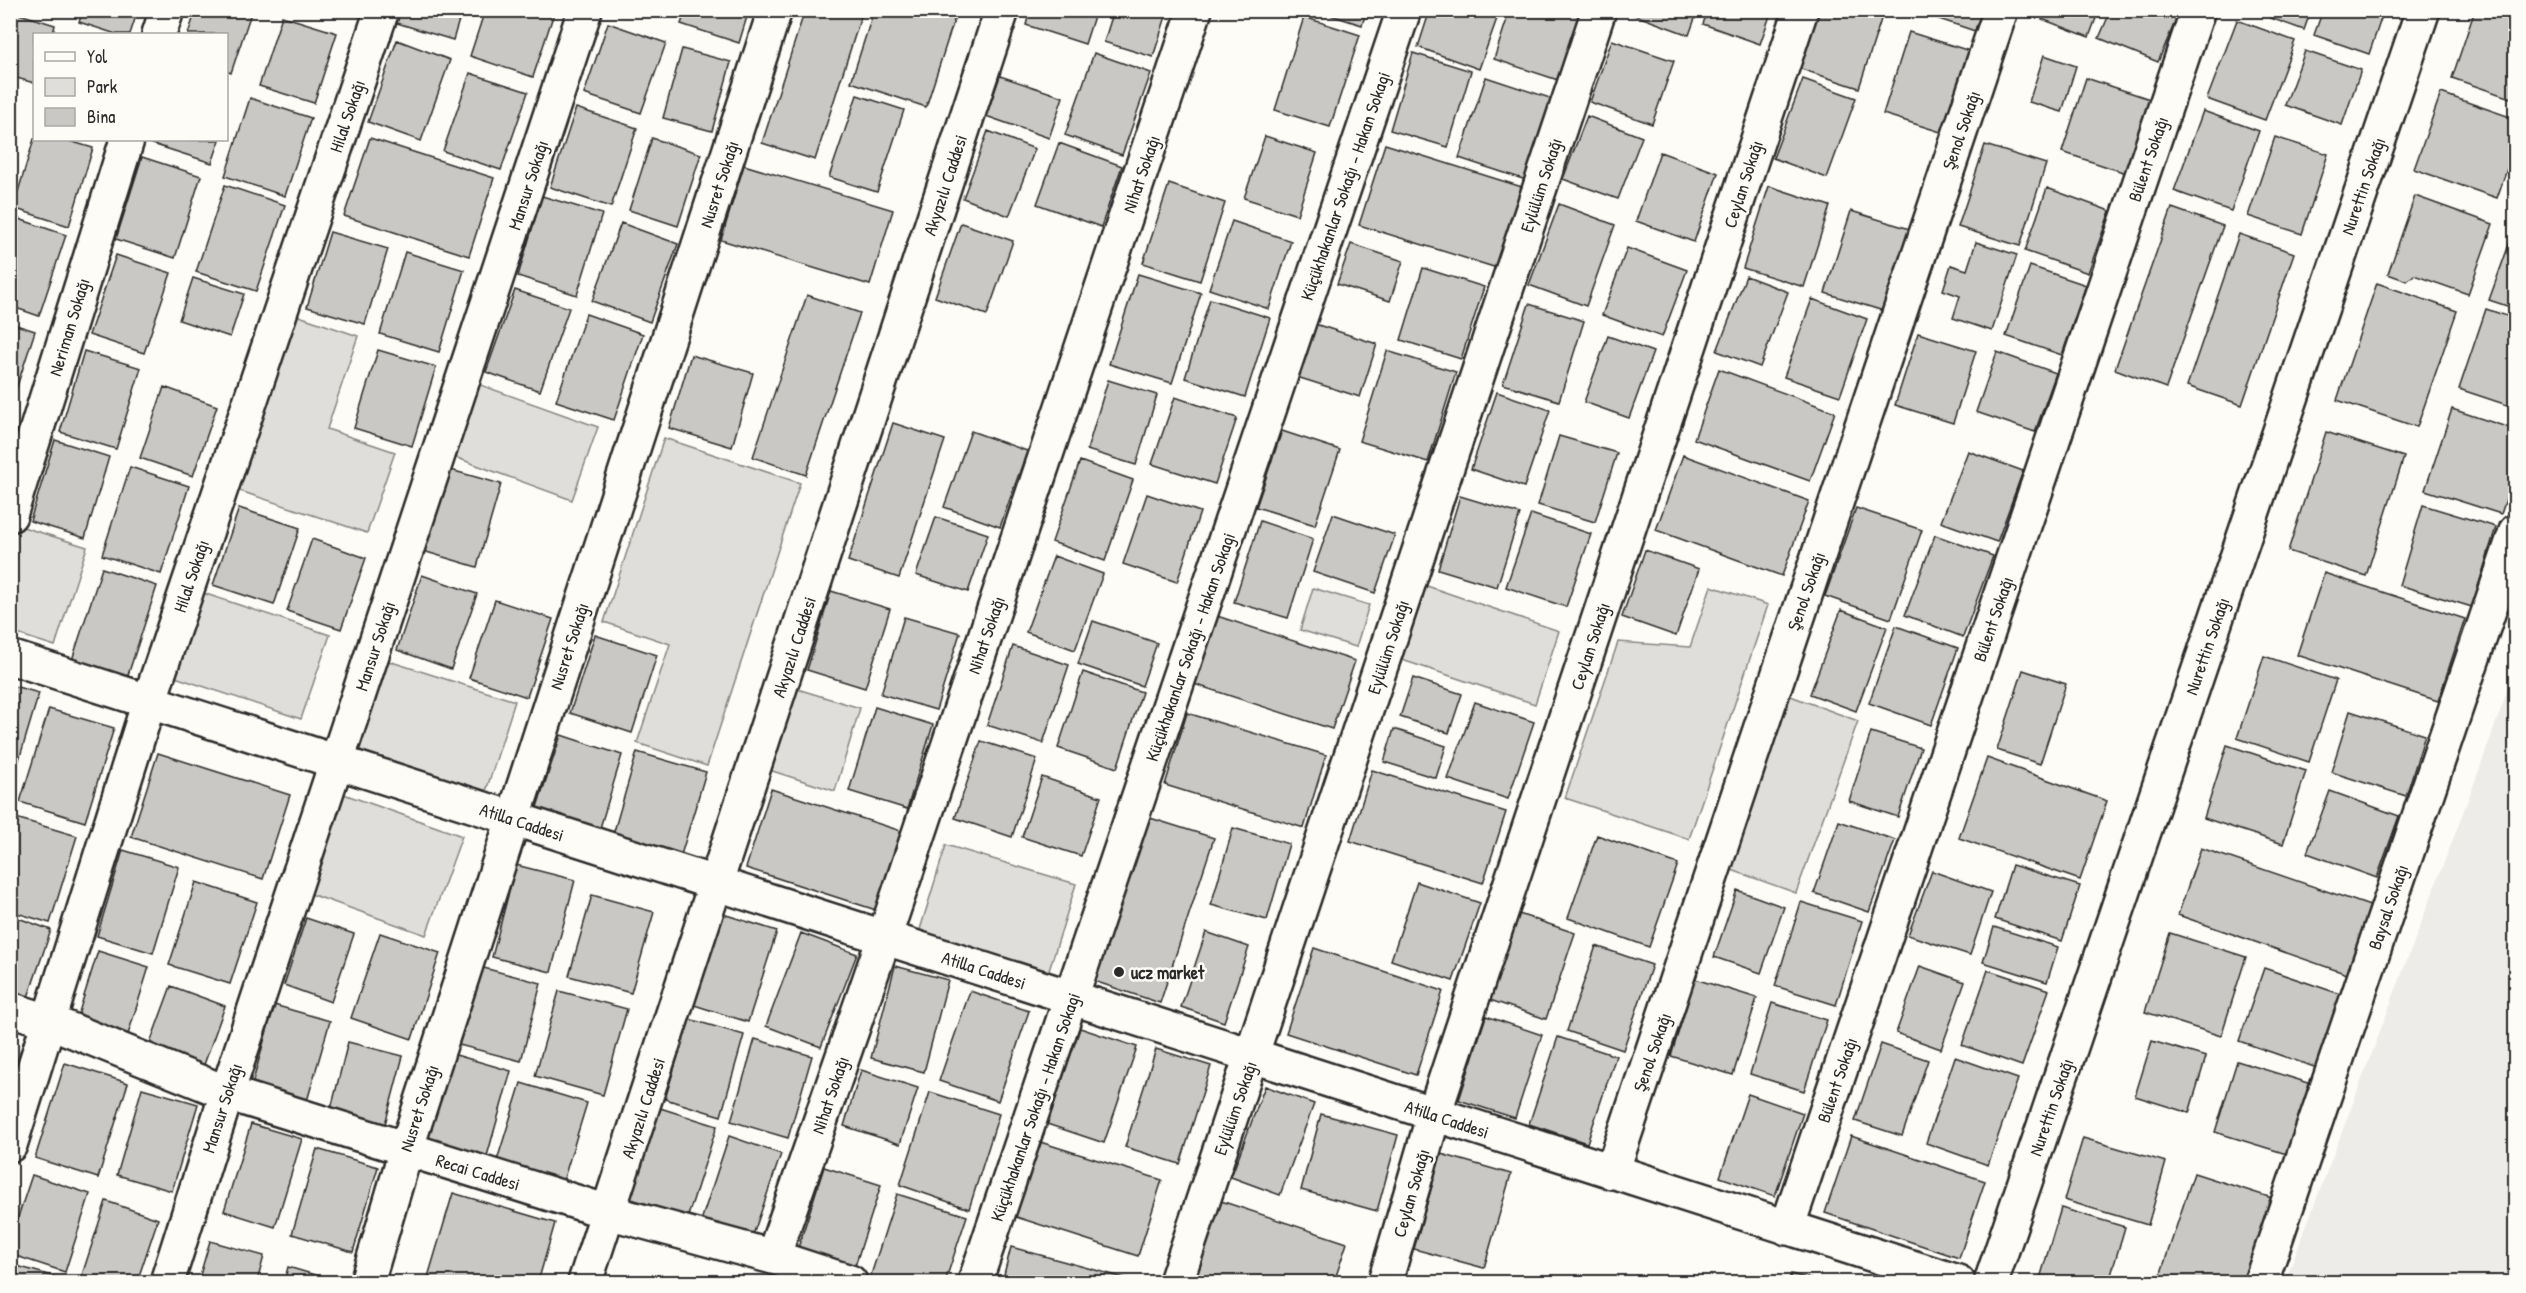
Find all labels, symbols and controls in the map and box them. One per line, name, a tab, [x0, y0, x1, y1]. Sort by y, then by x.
legend	[33, 33, 228, 141]
text: Yol	[87, 44, 107, 69]
street label: Küçükhakanlar Sokağı - Hakan Sokagi	[1294, 68, 1396, 304]
text: Park	[87, 74, 118, 99]
street label: Hilal Sokağı	[323, 76, 371, 156]
street label: Şenol Sokağı	[1936, 87, 1986, 173]
text: Bina	[87, 104, 115, 129]
street label: Bülent Sokağı	[2122, 113, 2174, 205]
street label: Akyazılı Caddesi	[917, 131, 973, 239]
street label: Nihat Sokağı	[1116, 132, 1166, 216]
street label: Nurettin Sokağı	[2335, 134, 2391, 238]
street label: Eylülüm Sokağı	[1514, 135, 1568, 235]
street label: Mansur Sokağı	[502, 137, 554, 233]
street label: Nusret Sokağı	[693, 137, 745, 231]
street label: Ceylan Sokağı	[1717, 137, 1769, 231]
street label: Neriman Sokağı	[42, 275, 96, 379]
street label: Küçükhakanlar Sokağı - Hakan Sokagi	[1139, 529, 1241, 765]
street label: Hilal Sokağı	[167, 536, 215, 616]
street label: Şenol Sokağı	[1781, 548, 1831, 634]
street label: Bülent Sokağı	[1967, 573, 2019, 665]
street label: Akyazılı Caddesi	[766, 593, 822, 701]
street label: Nihat Sokağı	[961, 593, 1011, 677]
street label: Nurettin Sokağı	[2179, 594, 2235, 698]
street label: Eylülüm Sokağı	[1361, 597, 1415, 697]
street label: Mansur Sokağı	[349, 598, 401, 694]
street label: Nusret Sokağı	[543, 599, 595, 693]
street label: Ceylan Sokağı	[1564, 599, 1616, 693]
street label: Atilla Caddesi	[477, 797, 567, 847]
street label: Baysal Sokağı	[2362, 861, 2414, 953]
street label: Atilla Caddesi	[939, 945, 1029, 995]
place label: ucz market	[1131, 960, 1205, 985]
marker: ucz market	[1112, 965, 1126, 979]
street label: Küçükhakanlar Sokağı - Hakan Sokagi	[984, 989, 1086, 1225]
street label: Şenol Sokağı	[1627, 1009, 1677, 1095]
street label: Bülent Sokağı	[1811, 1034, 1863, 1126]
street label: Nihat Sokağı	[805, 1053, 855, 1137]
street label: Akyazılı Caddesi	[615, 1054, 671, 1162]
street label: Nurettin Sokağı	[2023, 1055, 2079, 1159]
street label: Eylülüm Sokağı	[1207, 1058, 1263, 1158]
street label: Mansur Sokağı	[196, 1060, 248, 1156]
street label: Nusret Sokağı	[393, 1061, 445, 1155]
street label: Atilla Caddesi	[1402, 1094, 1492, 1144]
street label: Ceylan Sokağı	[1386, 1146, 1436, 1240]
street label: Recai Caddesi	[433, 1147, 523, 1197]

